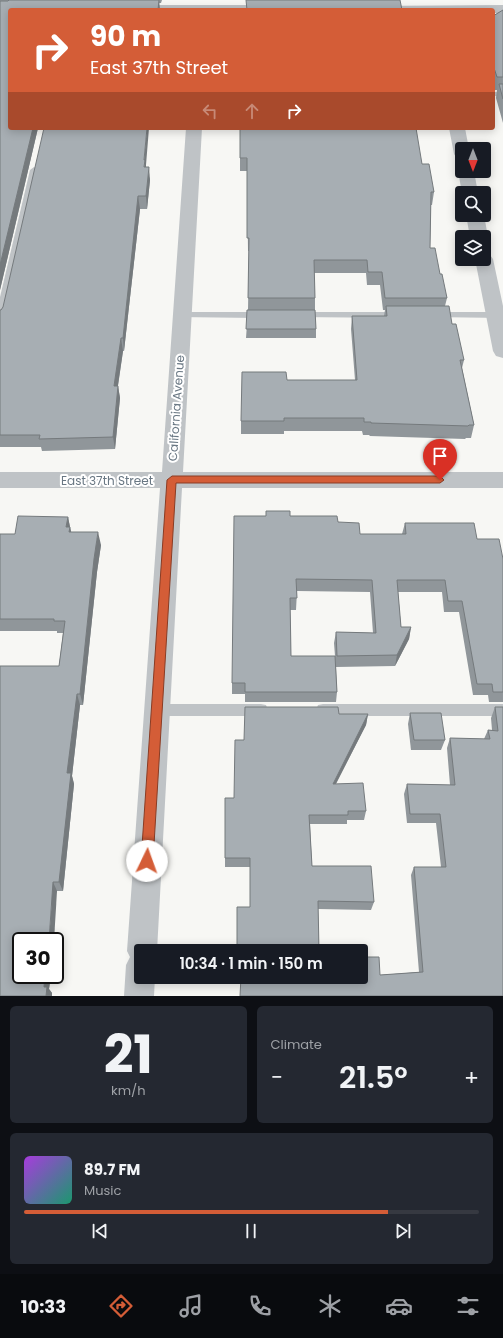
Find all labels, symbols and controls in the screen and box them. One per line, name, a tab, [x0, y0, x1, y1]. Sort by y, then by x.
text: 90 m	[90, 17, 161, 56]
icon: right	[24, 24, 76, 76]
text: East 37th Street	[90, 55, 228, 80]
icon: left	[199, 100, 221, 122]
icon: ahead	[241, 100, 263, 122]
icon: right	[283, 100, 305, 122]
north arrow	[455, 142, 491, 178]
map controls	[455, 142, 491, 266]
button: search	[455, 186, 491, 222]
button: layers	[455, 230, 491, 266]
street label: California Avenue	[164, 354, 188, 462]
pin	[423, 439, 457, 480]
icon: arrive	[429, 445, 451, 467]
street label: East 37th Street	[61, 472, 153, 489]
position arrow	[126, 840, 168, 882]
speed limit sign: 30	[12, 932, 64, 984]
text: 10:34 · 1 min · 150 m	[179, 953, 323, 974]
text: 21	[104, 1018, 153, 1091]
text: Climate	[271, 1035, 322, 1054]
text: 21.5°	[339, 1056, 408, 1099]
text: −	[271, 1062, 283, 1093]
text: +	[464, 1062, 479, 1093]
text: km/h	[111, 1081, 146, 1100]
text: 89.7 FM	[84, 1159, 140, 1180]
text: Music	[84, 1181, 121, 1200]
icon: previous	[89, 1220, 111, 1242]
icon: pause	[240, 1220, 262, 1242]
icon: next	[392, 1220, 414, 1242]
icon: directions	[107, 1292, 135, 1320]
icon: music	[177, 1292, 205, 1320]
icon: phone	[246, 1292, 274, 1320]
icon: climate	[316, 1292, 344, 1320]
icon: car	[385, 1292, 413, 1320]
icon: filters	[454, 1292, 482, 1320]
text: 10:33	[21, 1294, 66, 1319]

